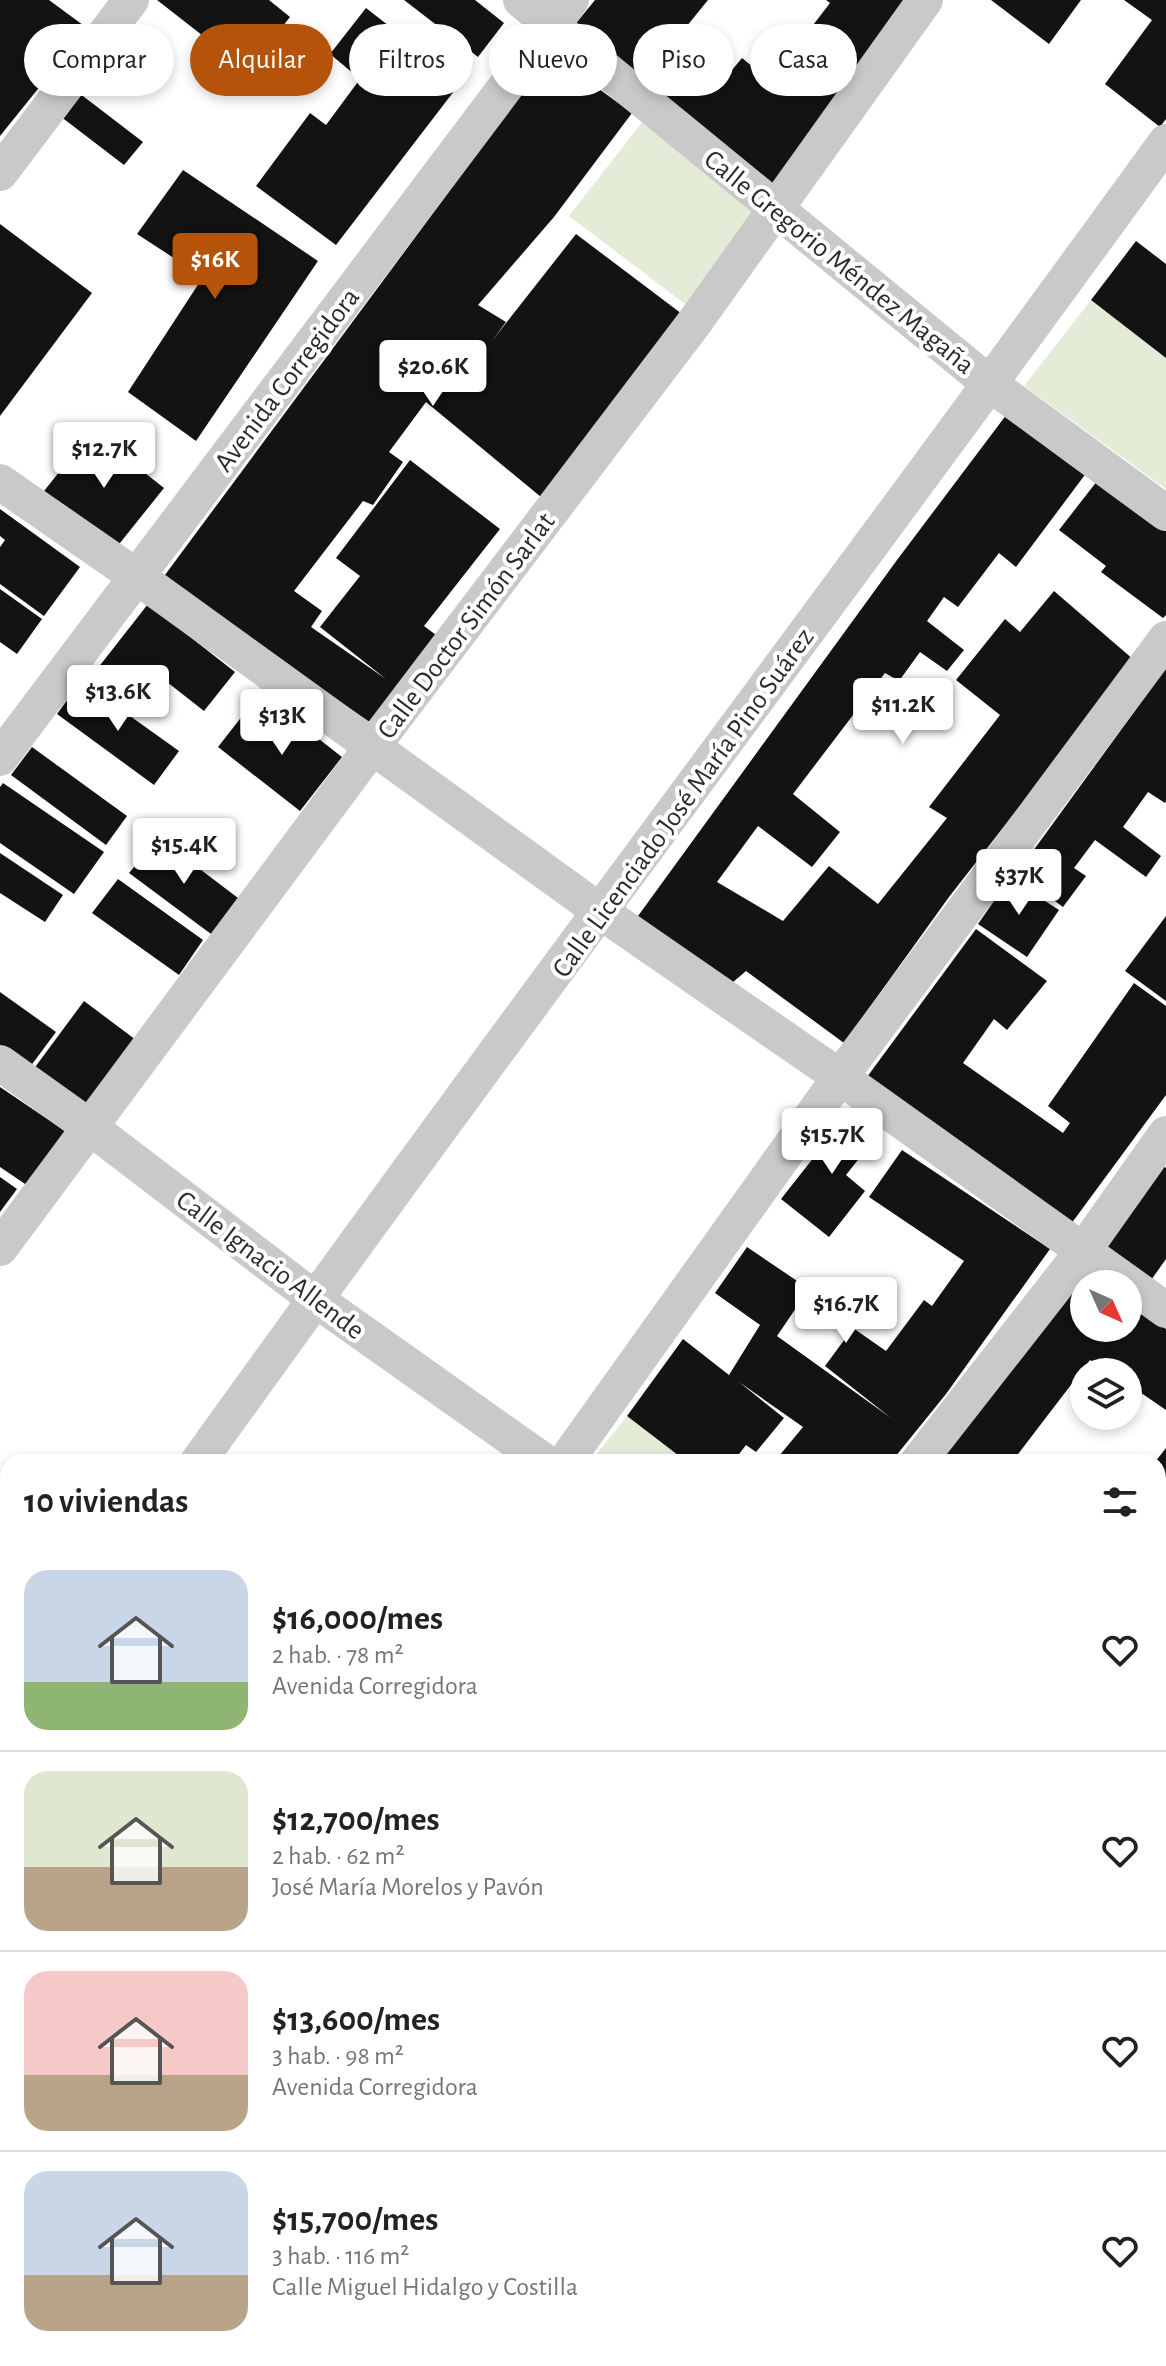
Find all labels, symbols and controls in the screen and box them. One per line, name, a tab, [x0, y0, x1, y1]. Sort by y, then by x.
chip: Comprar	[24, 24, 174, 96]
chip: Alquilar	[190, 24, 333, 96]
chip: Filtros	[349, 24, 473, 96]
chip: Nuevo	[489, 24, 617, 96]
chip: Piso	[633, 24, 734, 96]
chip: Casa	[750, 24, 857, 96]
street label: Calle Gregorio Méndez Magaña	[698, 145, 979, 380]
pin: $16K	[168, 233, 262, 301]
text: $16K	[191, 246, 239, 272]
street label: Avenida Corregidora	[210, 283, 365, 477]
pin: $20.6K	[368, 340, 498, 408]
text: $20.6K	[397, 353, 469, 379]
pin: $12.7K	[39, 422, 169, 490]
text: $12.7K	[71, 435, 137, 461]
street label: Calle Doctor Simón Sarlat	[373, 508, 561, 745]
street label: Calle Licenciado José María Pino Suárez	[548, 623, 820, 983]
pin: $13.6K	[53, 665, 183, 733]
text: $13.6K	[85, 678, 151, 704]
pin: $11.2K	[838, 678, 968, 746]
pin: $13K	[235, 689, 329, 757]
text: $11.2K	[871, 691, 935, 717]
text: $13K	[258, 702, 306, 728]
pin: $15.4K	[119, 818, 249, 886]
text: $15.4K	[151, 831, 217, 857]
pin: $37K	[972, 849, 1066, 917]
text: $37K	[994, 862, 1044, 888]
pin: $15.7K	[767, 1108, 897, 1176]
text: $15.7K	[800, 1121, 864, 1147]
street label: Calle Ignacio Allende	[171, 1186, 369, 1345]
north arrow	[1070, 1270, 1142, 1342]
map controls	[1070, 1270, 1142, 1430]
pin: $16.7K	[781, 1277, 911, 1345]
text: $16.7K	[813, 1290, 879, 1316]
button: layers	[1070, 1358, 1142, 1430]
icon: filters	[1098, 1480, 1142, 1524]
text: 10 viviendas	[24, 1485, 188, 1519]
icon: home	[88, 1602, 184, 1698]
text: $16,000/mes	[272, 1602, 443, 1636]
icon: heart	[1098, 1628, 1142, 1672]
text: 2 hab. · 78 m²	[272, 1642, 404, 1668]
text: Avenida Corregidora	[272, 1673, 478, 1699]
icon: home	[88, 1803, 184, 1899]
text: $12,700/mes	[272, 1803, 440, 1837]
icon: heart	[1098, 1829, 1142, 1873]
text: 2 hab. · 62 m²	[272, 1843, 405, 1869]
text: José María Morelos y Pavón	[272, 1874, 544, 1900]
icon: home	[88, 2003, 184, 2099]
text: $13,600/mes	[272, 2003, 440, 2037]
icon: heart	[1098, 2029, 1142, 2073]
text: 3 hab. · 98 m²	[272, 2043, 404, 2069]
text: Avenida Corregidora	[272, 2074, 478, 2100]
icon: home	[88, 2203, 184, 2299]
text: $15,700/mes	[272, 2203, 438, 2237]
icon: heart	[1098, 2229, 1142, 2273]
text: 3 hab. · 116 m²	[272, 2243, 409, 2269]
text: Calle Miguel Hidalgo y Costilla	[272, 2274, 578, 2300]

